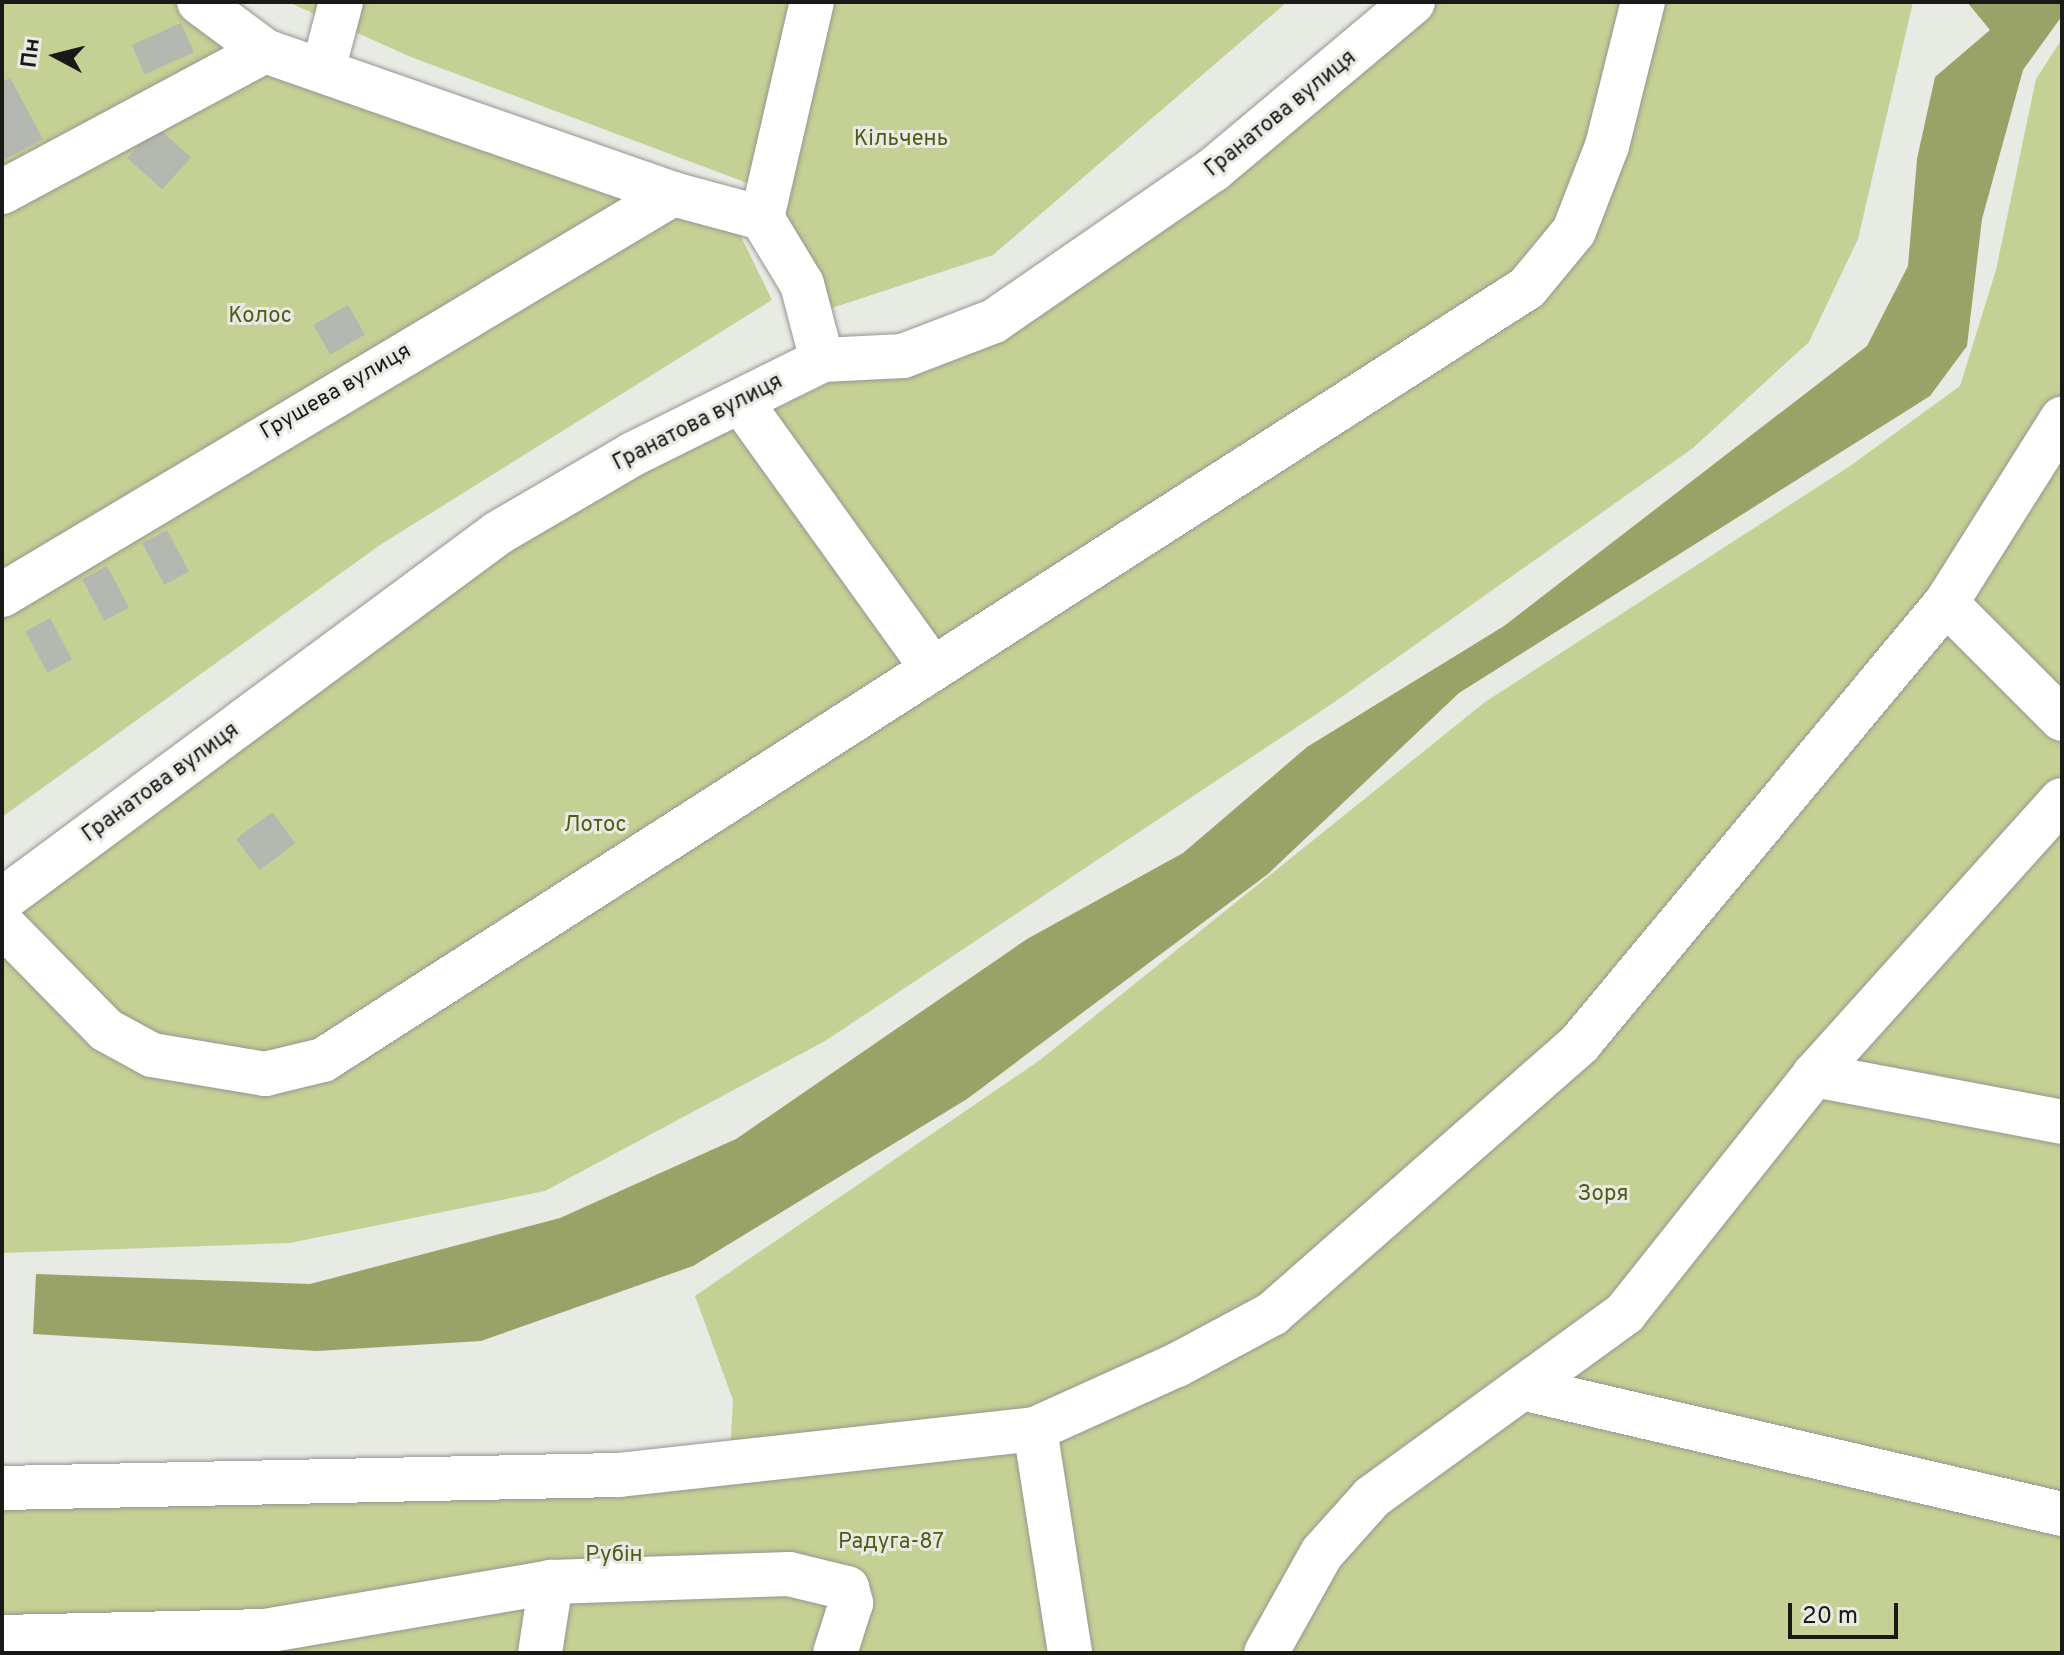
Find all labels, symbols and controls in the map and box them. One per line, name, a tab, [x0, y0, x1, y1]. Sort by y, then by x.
north arrow	[16, 16, 96, 96]
text: Пн	[16, 37, 47, 69]
street label: Гранатова вулиця	[1200, 45, 1362, 183]
park label: Кільчень	[854, 127, 948, 153]
park label: Колос	[228, 304, 292, 330]
street label: Грушева вулиця	[256, 338, 416, 446]
street label: Гранатова вулиця	[609, 369, 787, 477]
street label: Гранатова вулиця	[78, 717, 244, 849]
park label: Лотос	[564, 813, 626, 839]
park label: Зоря	[1578, 1182, 1628, 1208]
park label: Радуга-87	[838, 1530, 944, 1556]
park label: Рубін	[585, 1543, 643, 1569]
scale bar	[1792, 1587, 1902, 1637]
text: 20 m	[1802, 1602, 1858, 1632]

